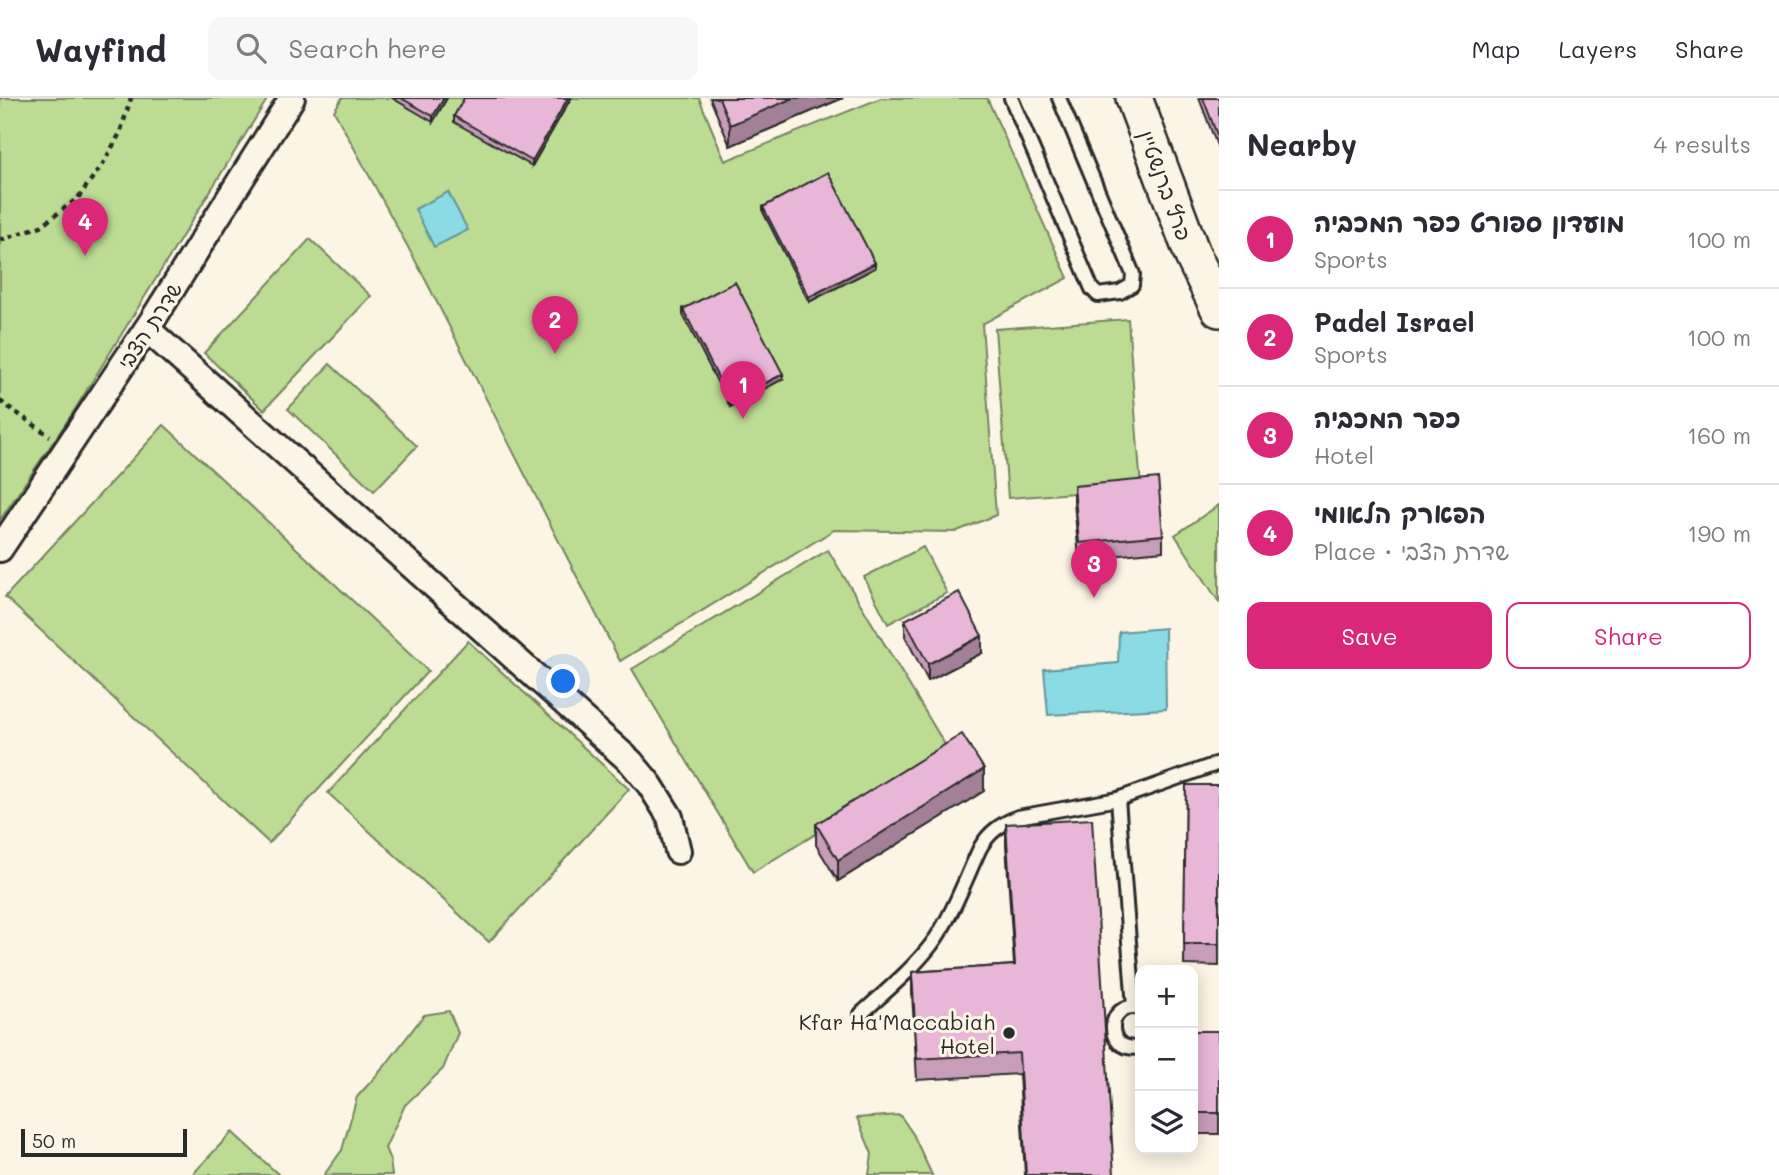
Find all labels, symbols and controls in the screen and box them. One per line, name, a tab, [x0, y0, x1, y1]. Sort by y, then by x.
search box	[208, 17, 698, 80]
text: Wayfind	[35, 27, 166, 70]
icon: search	[232, 29, 270, 67]
text: Search here	[288, 31, 447, 65]
text: Map	[1472, 33, 1520, 64]
text: Layers	[1558, 33, 1637, 64]
text: Share	[1675, 33, 1744, 64]
text: Nearby	[1247, 124, 1357, 164]
street label: פרץ ברנשטיין	[1133, 126, 1198, 244]
text: 4 results	[1654, 129, 1751, 159]
pin: 4	[62, 198, 108, 256]
text: מועדון ספורט כפר המכביה	[1314, 205, 1625, 239]
text: 1	[1265, 224, 1275, 254]
text: 100 m	[1687, 224, 1751, 254]
text: Sports	[1314, 244, 1388, 274]
street label: שדרת הצבי	[111, 276, 187, 374]
pin: 2	[532, 296, 578, 354]
text: Padel Israel	[1314, 305, 1474, 339]
text: 2	[1264, 322, 1276, 352]
text: 100 m	[1687, 322, 1751, 352]
text: Sports	[1314, 339, 1388, 369]
pin: 1	[720, 361, 766, 419]
text: כפר המכביה	[1314, 401, 1460, 435]
text: 3	[1263, 420, 1277, 450]
text: 160 m	[1687, 420, 1751, 450]
text: Hotel	[1314, 440, 1374, 470]
text: הפארק הלאומי	[1314, 496, 1486, 530]
text: 4	[1263, 518, 1277, 548]
text: 190 m	[1687, 518, 1751, 548]
text: Place · שדרת הצבי	[1314, 536, 1509, 566]
pin: 3	[1071, 540, 1117, 598]
button: Save	[1247, 602, 1492, 669]
button: Share	[1506, 602, 1751, 669]
your location	[546, 664, 580, 698]
map controls	[1135, 965, 1198, 1154]
button: +	[1135, 965, 1198, 1028]
place label: Kfar Ha'Maccabiah Hotel	[799, 1008, 995, 1059]
marker: Kfar Ha'Maccabiah Hotel	[1001, 1025, 1017, 1041]
button: −	[1135, 1028, 1198, 1091]
button: layers	[1135, 1091, 1198, 1154]
scale bar	[21, 1126, 187, 1158]
text: 50 m	[32, 1128, 76, 1153]

